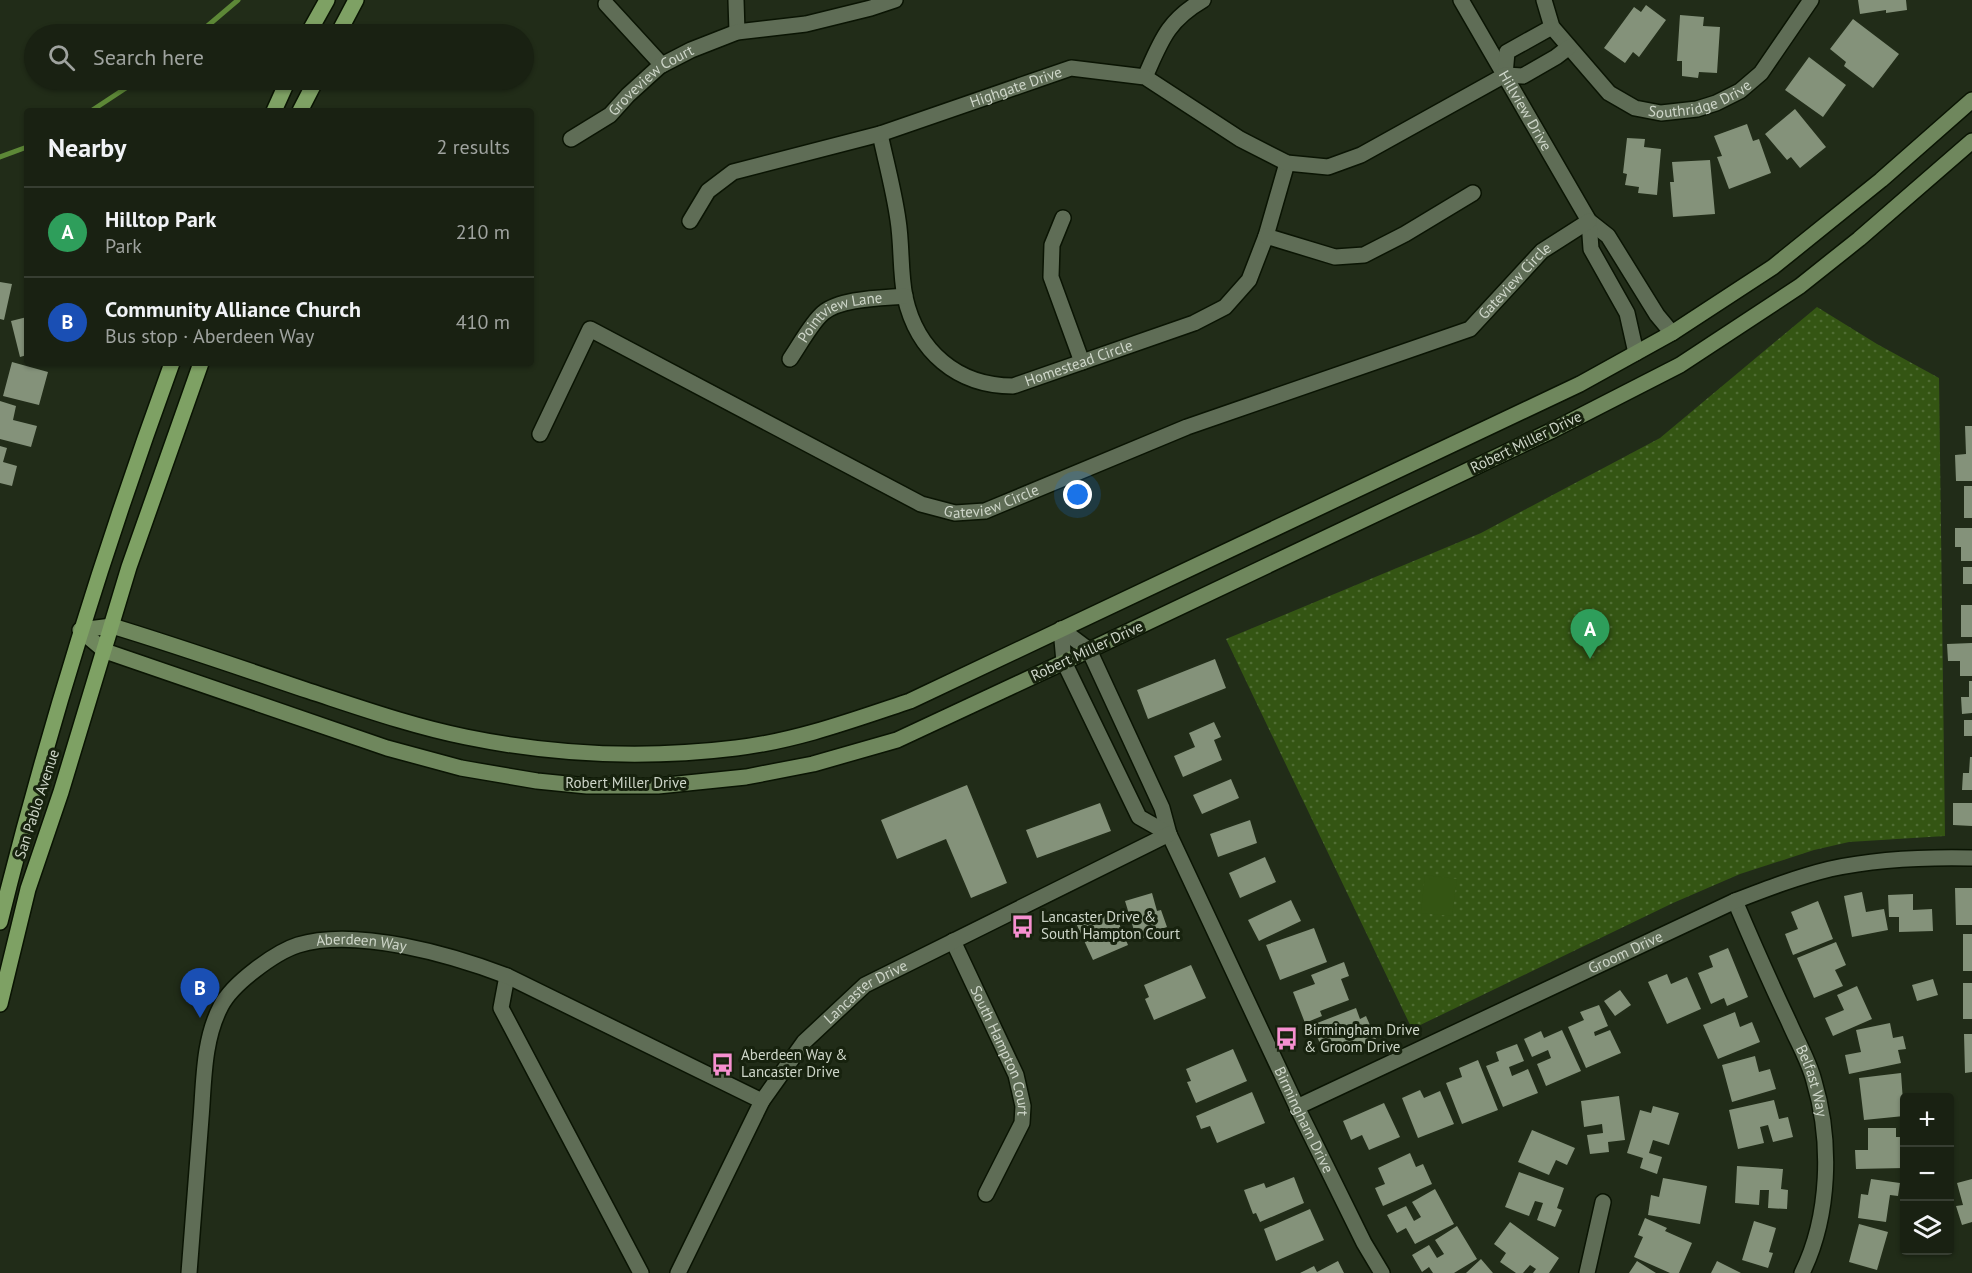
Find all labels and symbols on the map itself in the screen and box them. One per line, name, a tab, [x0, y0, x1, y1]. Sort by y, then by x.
street label: Groveview Court	[604, 40, 697, 120]
street label: Highgate Drive	[967, 62, 1064, 111]
street label: Hillview Drive	[1495, 67, 1556, 154]
street label: Southridge Drive	[1647, 75, 1755, 122]
street label: Gateview Circle	[1474, 238, 1554, 323]
street label: Pointview Lane	[793, 288, 883, 346]
street label: Homestead Circle	[1022, 335, 1135, 390]
street label: Robert Miller Drive	[1467, 406, 1585, 477]
street label: Gateview Circle	[942, 480, 1041, 522]
your location	[1063, 480, 1092, 509]
pin: A	[1570, 610, 1610, 659]
street label: Robert Miller Drive	[1028, 616, 1146, 685]
street label: San Pablo Avenue	[10, 747, 63, 861]
street label: Robert Miller Drive	[565, 773, 687, 792]
place label: Lancaster Drive & South Hampton Court	[1041, 907, 1180, 943]
bus stop icon: Lancaster Drive & South Hampton Court	[1010, 913, 1036, 939]
street label: Groom Drive	[1585, 926, 1666, 978]
street label: Aberdeen Way	[315, 929, 408, 955]
street label: Lancaster Drive	[820, 955, 910, 1028]
pin: B	[180, 968, 220, 1018]
street label: South Hampton Court	[966, 982, 1033, 1116]
place label: Birmingham Drive & Groom Drive	[1304, 1020, 1420, 1056]
bus stop icon: Birmingham Drive & Groom Drive	[1273, 1026, 1299, 1052]
street label: Belfast Way	[1792, 1042, 1832, 1118]
place label: Aberdeen Way & Lancaster Drive	[741, 1045, 848, 1081]
bus stop icon: Aberdeen Way & Lancaster Drive	[710, 1051, 736, 1077]
street label: Birmingham Drive	[1270, 1063, 1338, 1176]

